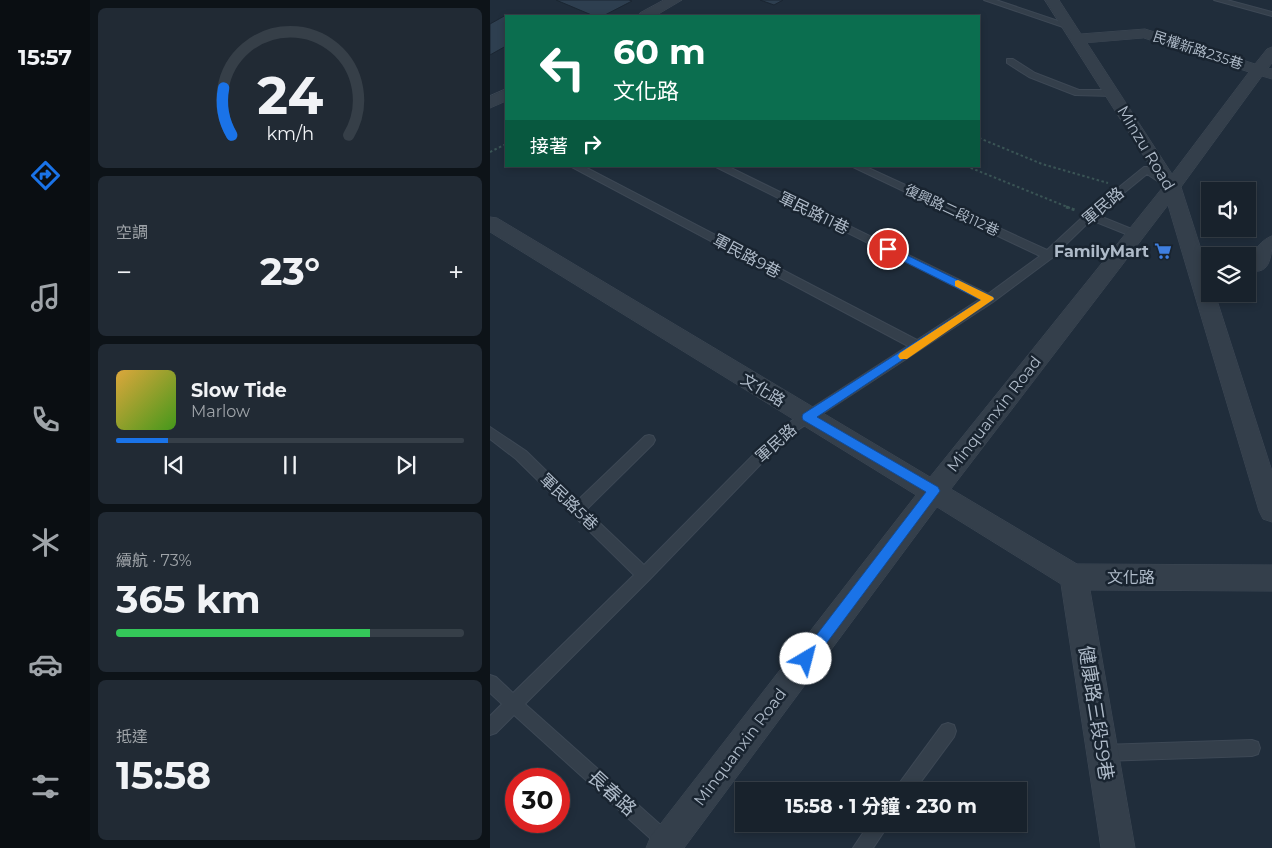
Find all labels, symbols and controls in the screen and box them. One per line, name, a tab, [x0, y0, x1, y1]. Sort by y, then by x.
street label: 民權新路235巷	[1151, 27, 1245, 73]
text: 60 m	[613, 30, 706, 73]
icon: left	[530, 35, 595, 100]
text: 15:57	[18, 44, 72, 71]
text: 24	[257, 64, 323, 127]
text: 文化路	[613, 78, 679, 105]
street label: Minzu Road	[1113, 102, 1179, 194]
text: km/h	[266, 123, 314, 144]
icon: right	[578, 130, 606, 158]
text: 接著	[530, 135, 568, 158]
icon: directions	[28, 158, 63, 193]
street label: 復興路二段112巷	[902, 180, 1002, 240]
map controls	[1201, 182, 1256, 302]
button: sound	[1201, 182, 1256, 237]
street label: 軍民路	[1079, 183, 1127, 229]
street label: 軍民路11巷	[776, 188, 852, 238]
text: 空調	[116, 223, 148, 242]
pin	[867, 228, 909, 270]
street label: 軍民路9巷	[710, 230, 784, 282]
icon: arrive	[874, 235, 902, 263]
supermarket icon: FamilyMart	[1153, 241, 1173, 261]
place label: FamilyMart	[1054, 242, 1149, 261]
button: layers	[1201, 247, 1256, 302]
text: 23°	[260, 248, 320, 295]
text: −	[116, 255, 132, 289]
text: +	[448, 255, 464, 289]
icon: music	[28, 280, 63, 315]
street label: Minquanxin Road	[943, 352, 1045, 476]
street label: 文化路	[738, 369, 788, 411]
text: Slow Tide	[191, 379, 287, 402]
icon: phone	[28, 402, 63, 437]
text: Marlow	[191, 402, 250, 421]
street label: 軍民路	[752, 420, 800, 466]
icon: previous	[160, 451, 188, 479]
icon: pause	[276, 451, 304, 479]
icon: next	[392, 451, 420, 479]
street label: 軍民路5巷	[536, 470, 602, 534]
icon: climate	[28, 525, 63, 560]
text: 續航 · 73%	[116, 551, 192, 570]
street label: 文化路	[1107, 568, 1155, 587]
text: 365 km	[116, 576, 261, 623]
position arrow	[779, 632, 831, 684]
street label: 健康路三段59巷	[1074, 644, 1118, 782]
icon: car	[28, 647, 63, 682]
street label: Minquanxin Road	[690, 685, 790, 809]
text: 抵達	[116, 727, 148, 746]
text: 15:58	[116, 752, 211, 799]
street label: 長春路	[583, 765, 641, 821]
speed limit sign: 30	[505, 768, 570, 833]
icon: filters	[28, 769, 63, 804]
text: 15:58 · 1 分鐘 · 230 m	[785, 795, 977, 818]

